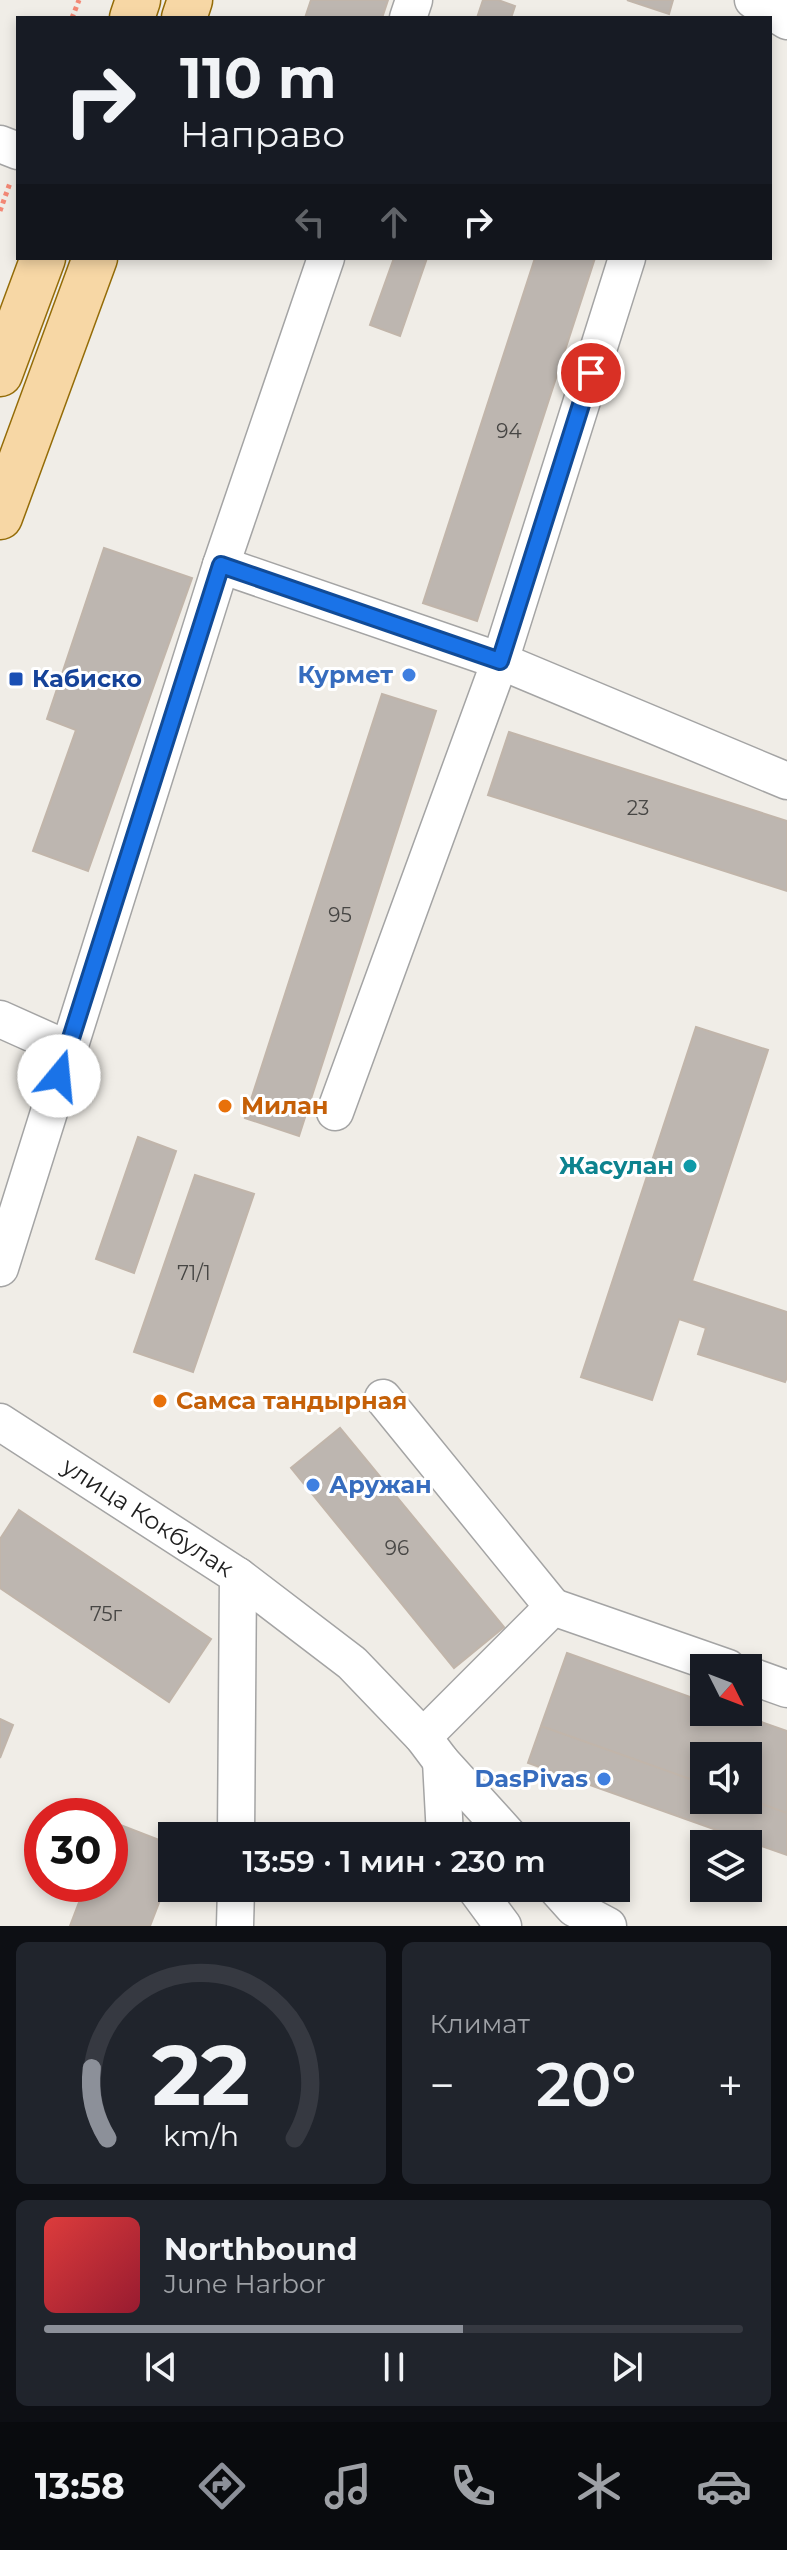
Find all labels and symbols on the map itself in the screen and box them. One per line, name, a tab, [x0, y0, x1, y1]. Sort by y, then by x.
pin	[557, 339, 625, 407]
house number: 94	[496, 419, 522, 443]
place label: Курмет	[297, 660, 393, 689]
place label: Кабиско	[32, 664, 142, 693]
marker: Курмет	[400, 666, 418, 684]
marker: Кабиско	[7, 670, 25, 688]
house number: 23	[627, 796, 649, 820]
house number: 95	[328, 903, 352, 927]
position arrow	[17, 1034, 101, 1118]
place label: Милан	[241, 1091, 328, 1120]
marker: Милан	[216, 1097, 234, 1115]
place label: Жасулан	[559, 1151, 674, 1180]
marker: Жасулан	[681, 1157, 699, 1175]
house number: 71/1	[177, 1261, 211, 1285]
place label: Самса тандырная	[176, 1386, 407, 1415]
marker: Самса тандырная	[151, 1392, 169, 1410]
street label: улица Кокбулак	[56, 1451, 239, 1583]
place label: Аружан	[329, 1470, 432, 1499]
marker: Аружан	[304, 1476, 322, 1494]
house number: 96	[385, 1536, 409, 1560]
house number: 75г	[90, 1602, 123, 1626]
north arrow	[690, 1654, 762, 1726]
place label: DasPivas	[474, 1764, 588, 1793]
marker: DasPivas	[595, 1770, 613, 1788]
speed limit sign: 30	[24, 1798, 128, 1902]

